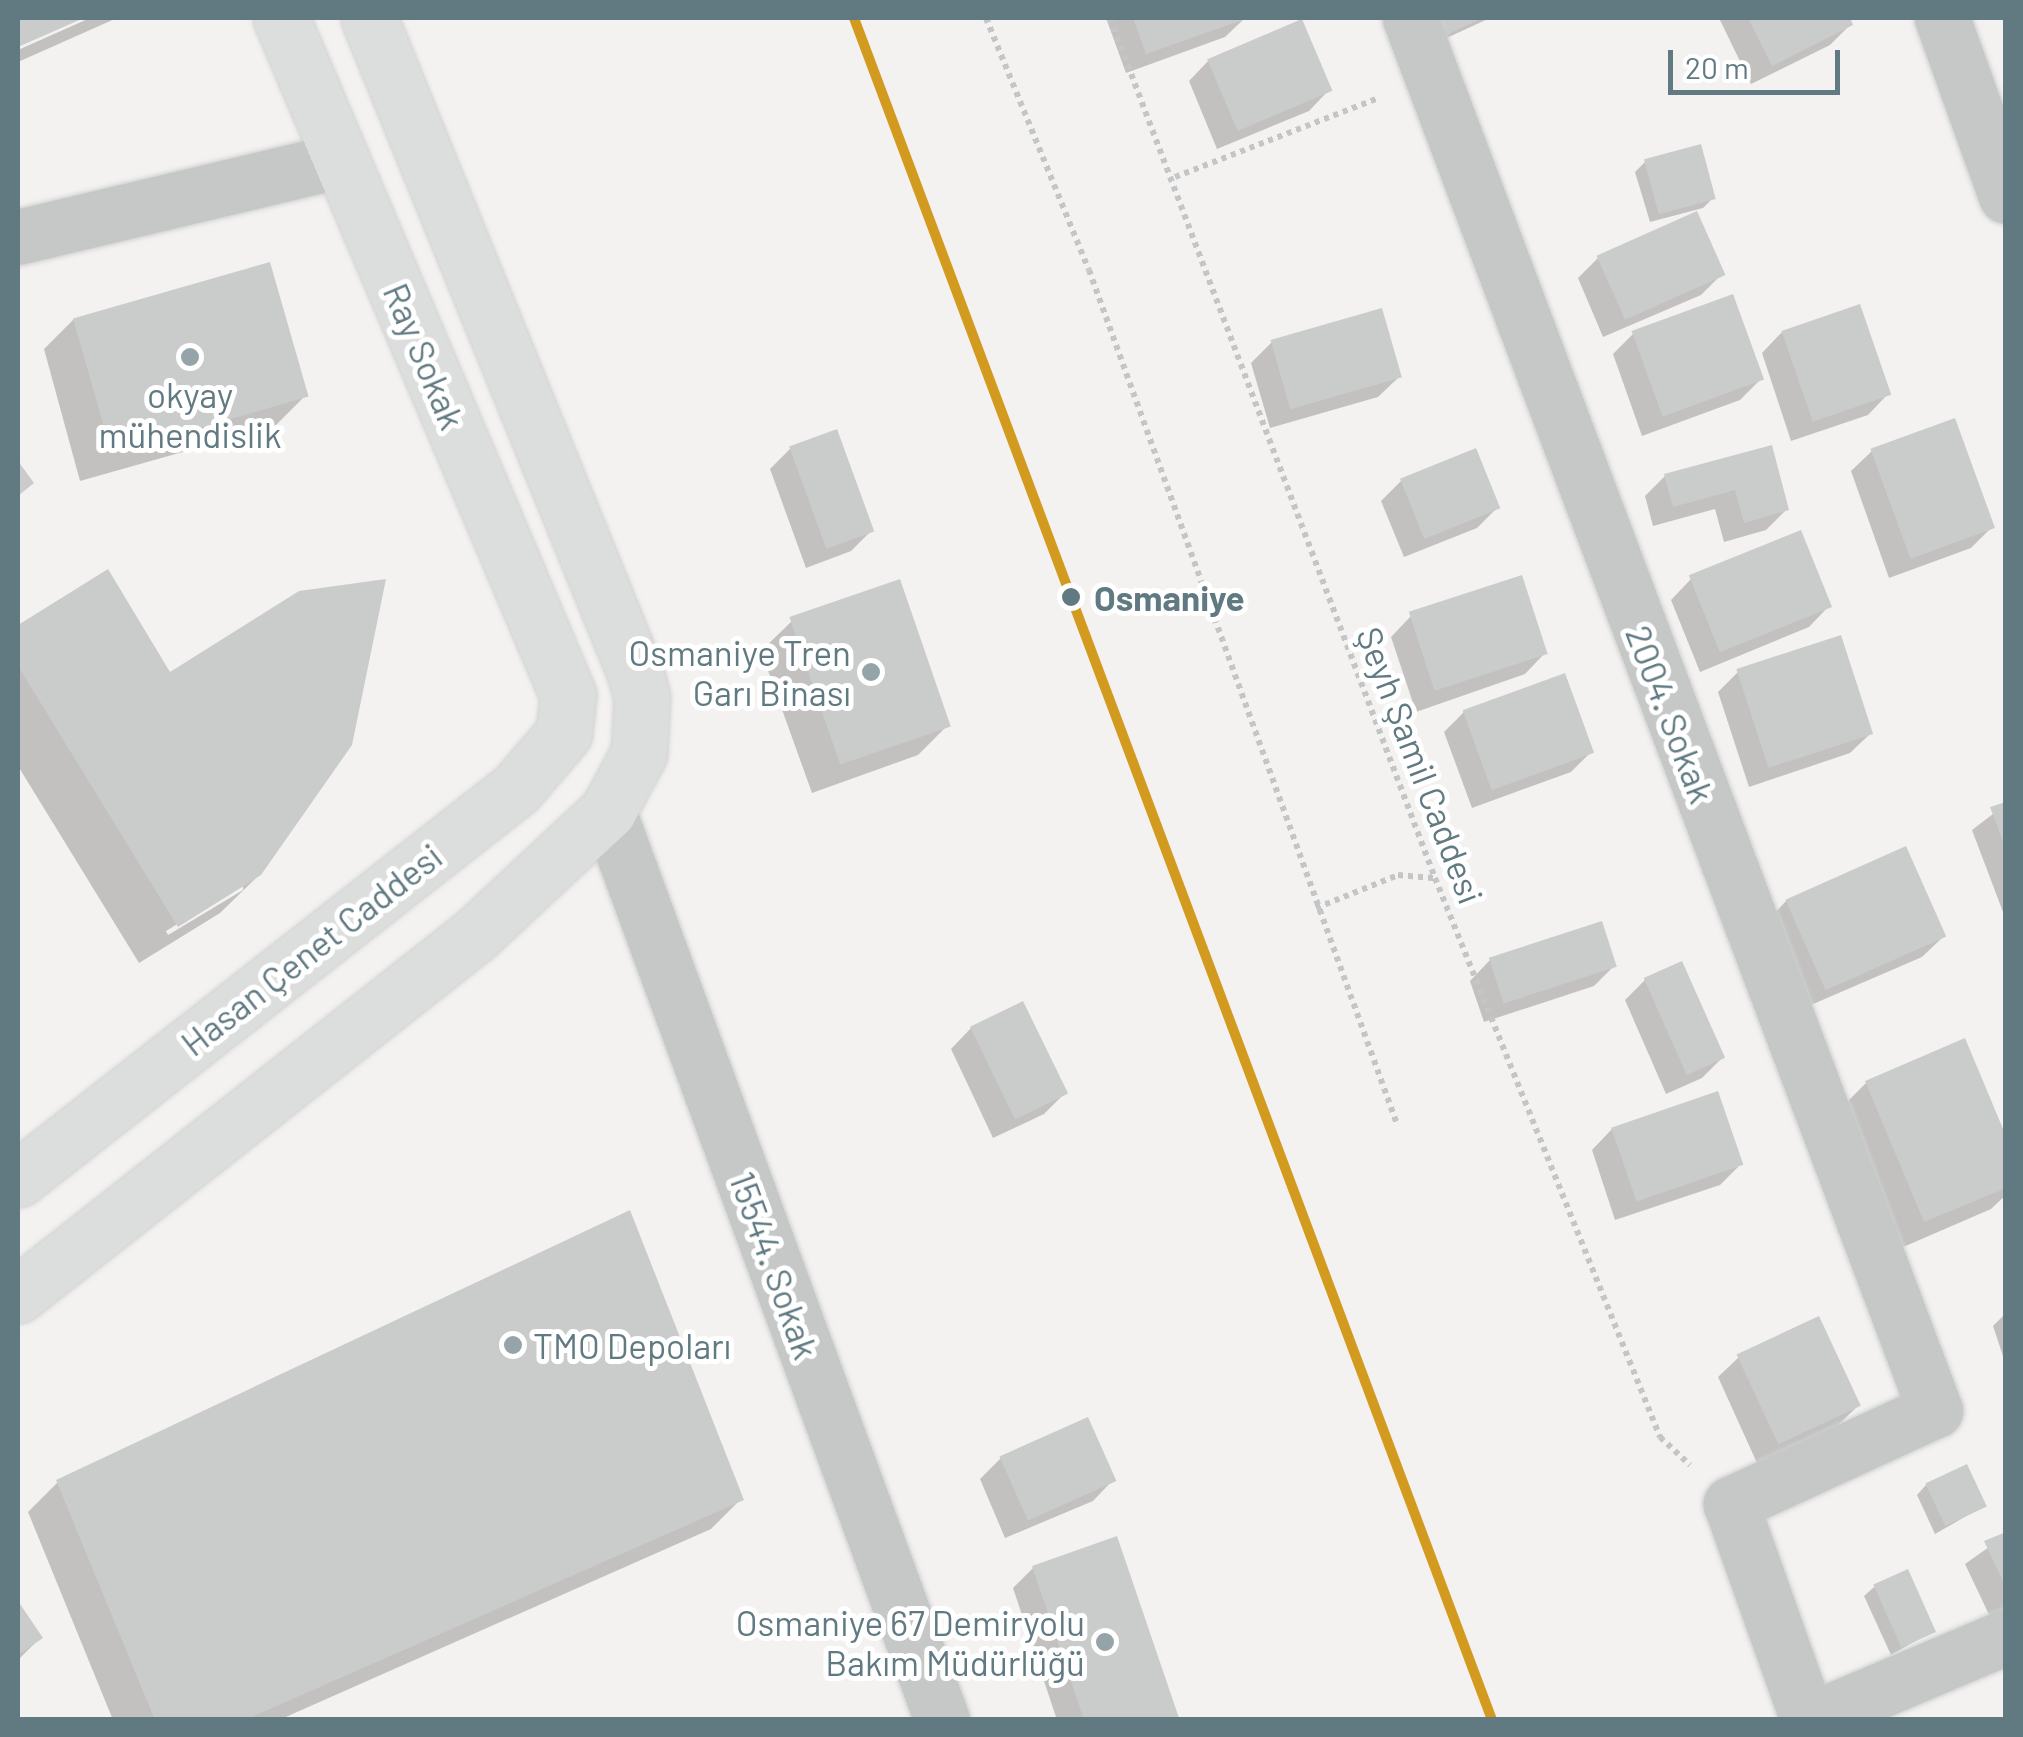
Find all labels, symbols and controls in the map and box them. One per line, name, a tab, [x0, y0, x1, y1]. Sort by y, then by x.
scale bar	[1673, 30, 1846, 92]
text: 20 m	[1685, 49, 1749, 85]
street label: Ray Sokak	[376, 277, 474, 435]
marker: okyay mühendislik	[179, 346, 201, 368]
place label: okyay mühendislik	[98, 373, 282, 455]
place label: Osmaniye	[1094, 576, 1245, 618]
marker: Osmaniye	[1058, 584, 1084, 610]
street label: 2004. Sokak	[1618, 619, 1724, 809]
street label: Şeyh Şamil Caddesi	[1349, 621, 1493, 909]
place label: Osmaniye Tren Garı Binası	[628, 631, 851, 713]
marker: Osmaniye Tren Garı Binası	[860, 661, 882, 683]
street label: Hasan Çenet Caddesi	[172, 834, 450, 1064]
street label: 15544. Sokak	[722, 1166, 828, 1364]
place label: TMO Depoları	[533, 1324, 731, 1366]
marker: TMO Depoları	[502, 1334, 524, 1356]
place label: Osmaniye 67 Demiryolu Bakım Müdürlüğü	[736, 1601, 1085, 1683]
marker: Osmaniye 67 Demiryolu Bakım Müdürlüğü	[1094, 1631, 1116, 1653]

